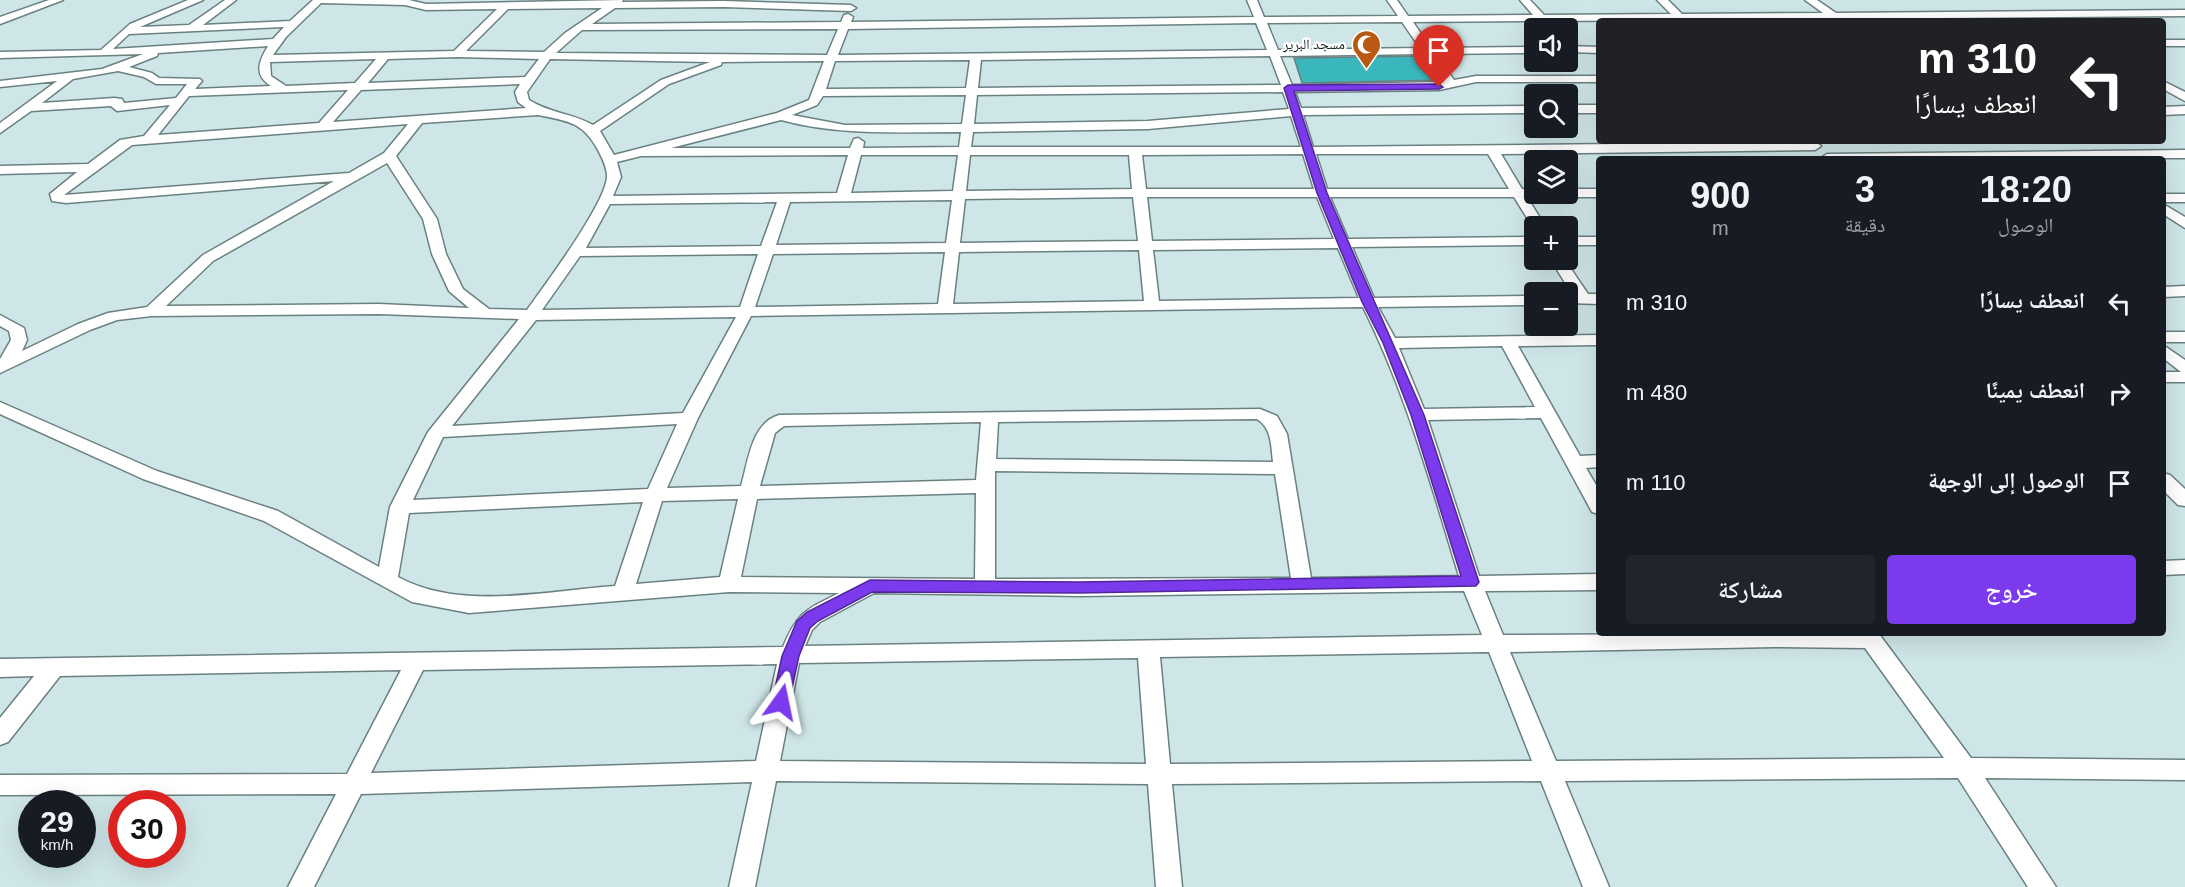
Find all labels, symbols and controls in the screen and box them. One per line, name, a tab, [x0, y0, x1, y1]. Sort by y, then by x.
map controls	[1524, 18, 1578, 336]
button: sound	[1524, 18, 1578, 72]
pin	[1413, 25, 1464, 87]
mosque icon: مسجد البرير	[1350, 28, 1382, 70]
icon: arrive	[1422, 34, 1455, 67]
text: 310 m	[1918, 35, 2037, 82]
place label: مسجد البرير	[1282, 36, 1345, 53]
icon: left	[2058, 42, 2136, 120]
button: search	[1524, 84, 1578, 138]
text: انعطف يسارًا	[1915, 89, 2037, 119]
button: layers	[1524, 150, 1578, 204]
text: 3	[1855, 169, 1875, 210]
text: 18:20	[1980, 169, 2072, 210]
text: 900	[1690, 175, 1750, 216]
text: دقيقة	[1845, 214, 1885, 236]
text: الوصول	[1998, 214, 2053, 236]
button: +	[1524, 216, 1578, 270]
text: m	[1712, 217, 1729, 239]
button: −	[1524, 282, 1578, 336]
icon: left	[2103, 287, 2136, 320]
text: انعطف يسارًا	[1979, 288, 2085, 313]
text: 310 m	[1626, 290, 1687, 315]
icon: right	[2103, 377, 2136, 410]
text: انعطف يمينًا	[1986, 378, 2085, 403]
text: 480 m	[1626, 380, 1687, 405]
icon: arrive	[2103, 467, 2136, 500]
text: الوصول إلى الوجهة	[1928, 468, 2085, 493]
text: 110 m	[1626, 470, 1686, 495]
button: مشاركة	[1626, 555, 1875, 624]
button: خروج	[1887, 555, 2136, 624]
position arrow	[749, 670, 813, 734]
speed limit sign: 30	[108, 790, 186, 868]
text: 29	[40, 805, 74, 838]
text: km/h	[41, 836, 73, 853]

